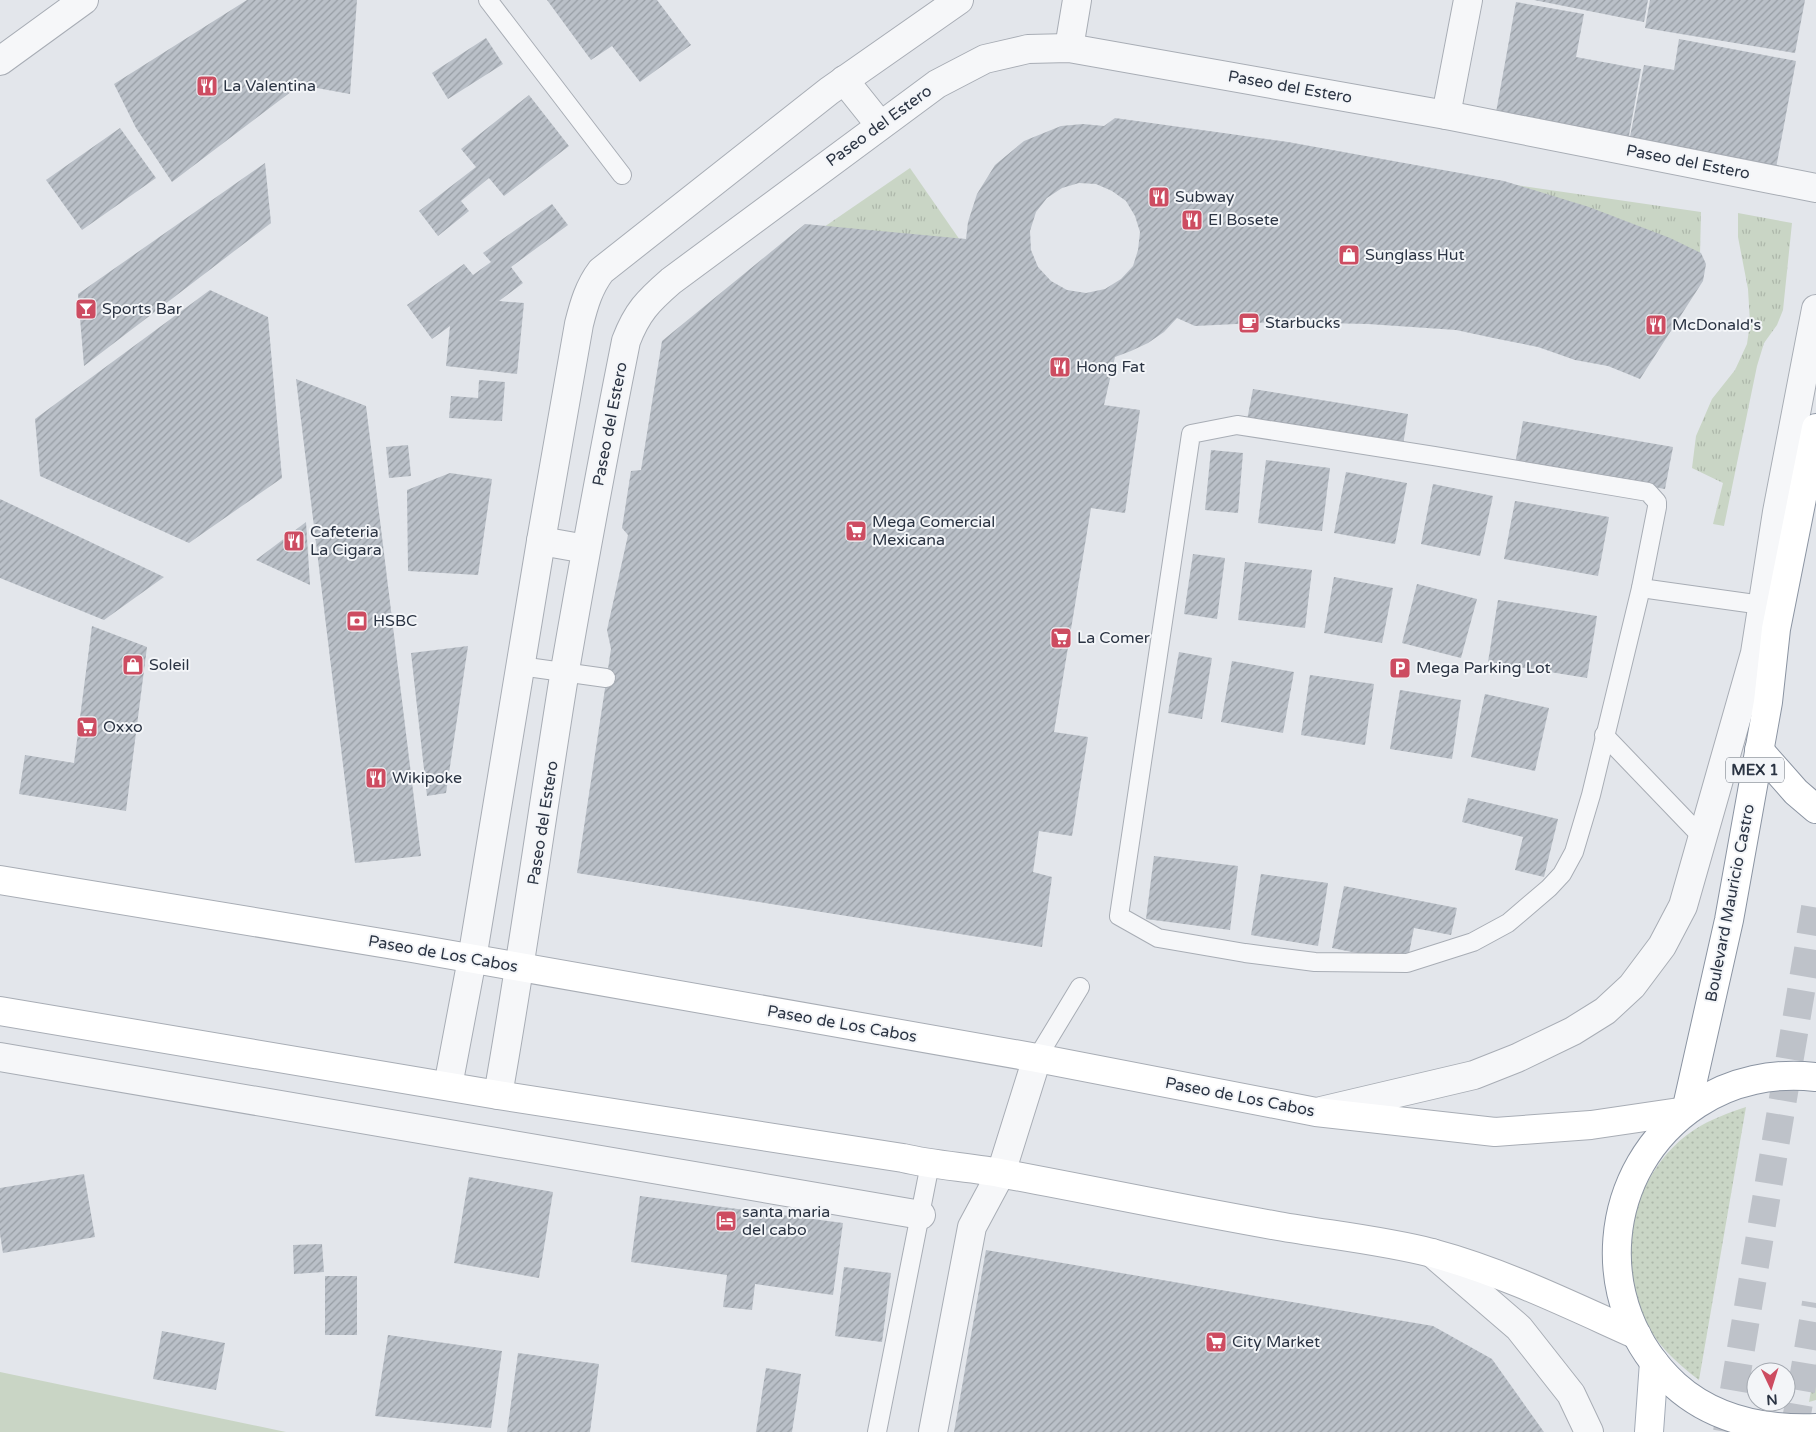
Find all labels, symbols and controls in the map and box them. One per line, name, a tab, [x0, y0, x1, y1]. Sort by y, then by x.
street label: Paseo del Estero	[1226, 66, 1354, 108]
restaurant icon: La Valentina	[195, 74, 219, 98]
place label: La Valentina	[223, 76, 316, 96]
street label: Paseo del Estero	[822, 81, 936, 171]
street label: Paseo del Estero	[1624, 140, 1752, 184]
restaurant icon: Subway	[1147, 185, 1171, 209]
place label: Subway	[1175, 187, 1235, 207]
restaurant icon: El Bosete	[1180, 208, 1204, 232]
place label: El Bosete	[1208, 210, 1279, 230]
shop icon: Sunglass Hut	[1337, 243, 1361, 267]
place label: Sunglass Hut	[1365, 245, 1465, 265]
bar icon: Sports Bar	[74, 297, 98, 321]
place label: Sports Bar	[102, 299, 183, 319]
cafe icon: Starbucks	[1237, 311, 1261, 335]
place label: Starbucks	[1265, 313, 1340, 333]
restaurant icon: McDonald's	[1644, 313, 1668, 337]
place label: McDonald's	[1672, 315, 1761, 335]
restaurant icon: Hong Fat	[1048, 355, 1072, 379]
place label: Hong Fat	[1076, 357, 1145, 377]
street label: Paseo del Estero	[588, 360, 632, 488]
place label: Mega Comercial Mexicana	[872, 512, 995, 550]
supermarket icon: Mega Comercial Mexicana	[844, 519, 868, 543]
place label: Cafeteria La Cigara	[310, 522, 382, 560]
restaurant icon: Cafeteria La Cigara	[282, 529, 306, 553]
bank icon: HSBC	[345, 609, 369, 633]
place label: HSBC	[373, 611, 417, 631]
supermarket icon: La Comer	[1049, 626, 1073, 650]
place label: La Comer	[1077, 628, 1151, 648]
shop icon: Soleil	[121, 653, 145, 677]
place label: Soleil	[149, 655, 190, 675]
parking icon: Mega Parking Lot	[1388, 656, 1412, 680]
place label: Mega Parking Lot	[1416, 658, 1551, 678]
supermarket icon: Oxxo	[75, 715, 99, 739]
place label: Oxxo	[103, 717, 143, 737]
road number: MEX 1	[1726, 758, 1784, 782]
street label: Paseo del Estero	[523, 759, 563, 887]
restaurant icon: Wikipoke	[364, 766, 388, 790]
place label: Wikipoke	[392, 768, 462, 788]
street label: Boulevard Mauricio Castro	[1701, 802, 1759, 1004]
street label: Paseo de Los Cabos	[367, 931, 519, 977]
street label: Paseo de Los Cabos	[766, 1001, 918, 1047]
street label: Paseo de Los Cabos	[1164, 1073, 1316, 1121]
place label: santa maria del cabo	[742, 1202, 830, 1240]
hotel icon: santa maria del cabo	[714, 1209, 738, 1233]
supermarket icon: City Market	[1204, 1330, 1228, 1354]
place label: City Market	[1232, 1332, 1320, 1352]
north arrow	[1746, 1362, 1796, 1412]
text: N	[1766, 1391, 1778, 1408]

